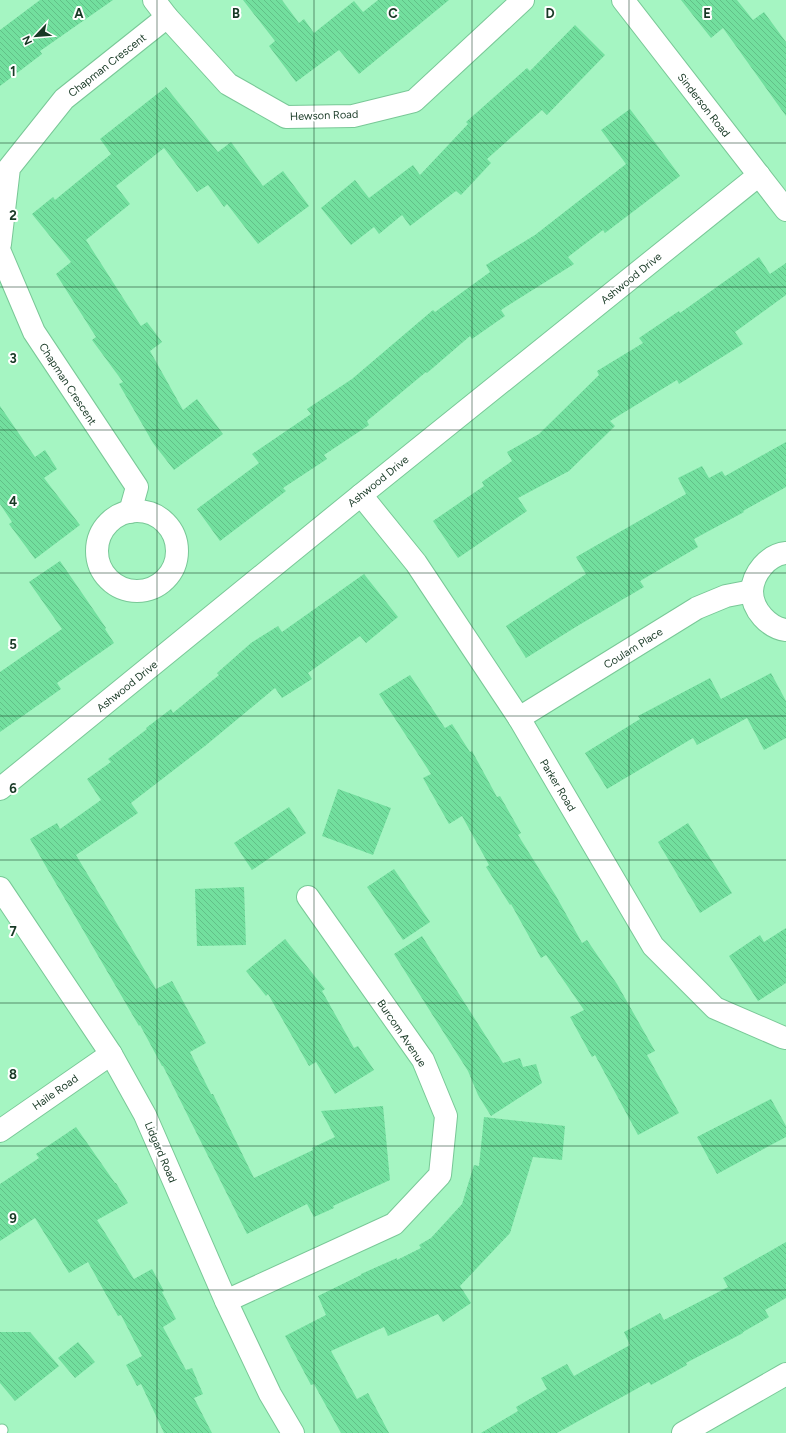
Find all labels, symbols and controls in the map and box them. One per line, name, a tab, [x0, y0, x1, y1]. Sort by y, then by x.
text: A	[74, 6, 84, 21]
text: B	[232, 6, 240, 21]
text: C	[388, 6, 398, 21]
text: D	[545, 6, 555, 21]
text: E	[703, 6, 711, 21]
north arrow	[16, 16, 56, 56]
street label: Chapman Crescent	[66, 31, 149, 100]
text: N	[20, 33, 35, 47]
text: 1	[10, 64, 16, 79]
street label: Sinderson Road	[675, 71, 733, 140]
street label: Hewson Road	[290, 108, 358, 123]
text: 2	[9, 208, 17, 223]
street label: Ashwood Drive	[598, 250, 664, 307]
street label: Chapman Crescent	[36, 341, 99, 428]
text: 3	[9, 351, 17, 366]
street label: Ashwood Drive	[345, 453, 411, 510]
text: 4	[9, 494, 17, 509]
street label: Coulam Place	[601, 625, 665, 672]
text: 5	[9, 637, 17, 652]
street label: Ashwood Drive	[94, 658, 160, 715]
street label: Parker Road	[537, 757, 578, 814]
text: 6	[9, 781, 17, 796]
text: 7	[9, 924, 17, 939]
street label: Burcom Avenue	[374, 997, 429, 1069]
text: 8	[9, 1067, 17, 1082]
street label: Haile Road	[30, 1072, 81, 1113]
street label: Lidgard Road	[142, 1120, 179, 1185]
text: 9	[9, 1211, 17, 1226]

